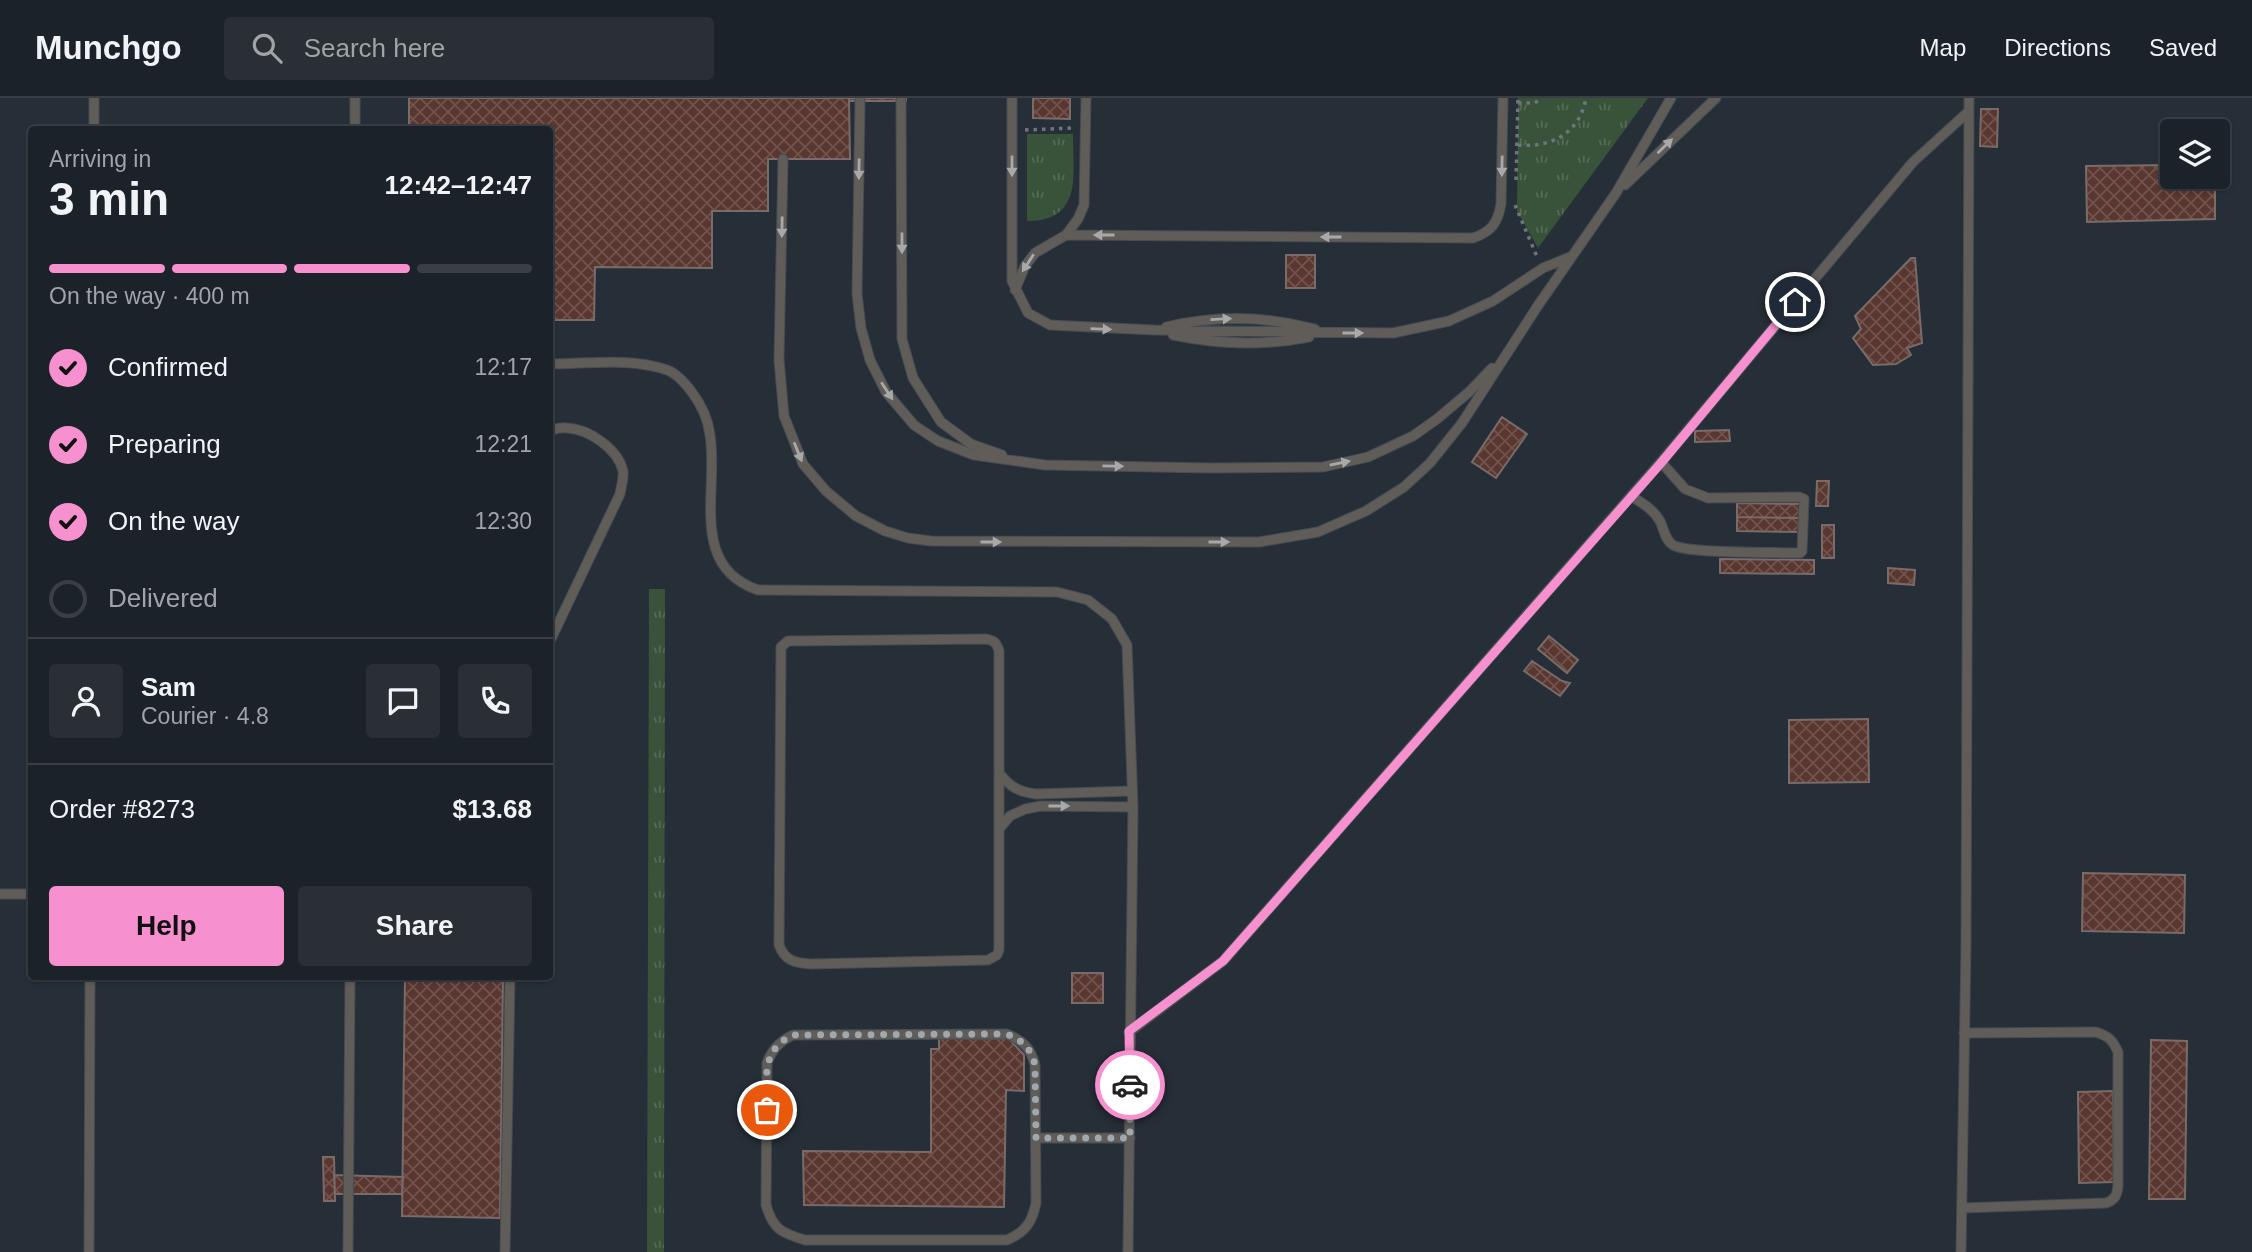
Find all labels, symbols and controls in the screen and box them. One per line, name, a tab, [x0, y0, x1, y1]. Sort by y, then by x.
search box	[224, 17, 714, 80]
text: Munchgo	[35, 29, 182, 66]
icon: search	[248, 29, 286, 67]
text: Search here	[304, 33, 445, 63]
text: Map	[1920, 34, 1966, 61]
text: Directions	[2004, 34, 2111, 61]
text: Saved	[2149, 34, 2217, 61]
map controls	[2160, 119, 2230, 189]
button: layers	[2160, 119, 2230, 189]
one-way arrow	[1657, 138, 1674, 155]
text: Arriving in	[49, 146, 151, 172]
one-way arrow	[1006, 155, 1018, 177]
one-way arrow	[1496, 155, 1507, 177]
one-way arrow	[853, 158, 865, 180]
text: 12:42–12:47	[385, 170, 532, 200]
text: 3 min	[49, 173, 169, 225]
one-way arrow	[776, 217, 787, 239]
one-way arrow	[1093, 229, 1115, 241]
one-way arrow	[1320, 231, 1342, 243]
one-way arrow	[896, 232, 908, 254]
one-way arrow	[1022, 254, 1035, 273]
pin	[1765, 272, 1825, 332]
text: On the way · 400 m	[49, 283, 250, 309]
icon: home	[1776, 283, 1814, 321]
one-way arrow	[1211, 313, 1233, 324]
one-way arrow	[1090, 323, 1112, 334]
one-way arrow	[1342, 327, 1364, 339]
icon: check	[49, 349, 87, 387]
text: Confirmed	[108, 352, 228, 382]
text: 12:17	[474, 354, 532, 380]
one-way arrow	[880, 381, 893, 400]
icon: check	[49, 426, 87, 464]
text: Preparing	[108, 429, 221, 459]
text: 12:21	[474, 431, 532, 457]
one-way arrow	[793, 441, 804, 462]
one-way arrow	[1329, 458, 1351, 469]
one-way arrow	[1102, 460, 1124, 472]
icon: check	[49, 503, 87, 541]
text: On the way	[108, 506, 240, 536]
text: 12:30	[474, 508, 532, 534]
one-way arrow	[980, 536, 1002, 548]
one-way arrow	[1208, 536, 1230, 548]
text: Delivered	[108, 583, 218, 613]
button: person	[49, 664, 123, 738]
button: chat	[366, 664, 440, 738]
button: phone	[458, 664, 532, 738]
text: Sam	[141, 672, 196, 702]
text: Courier · 4.8	[141, 703, 269, 729]
text: Order #8273	[49, 794, 195, 824]
text: $13.68	[452, 794, 532, 824]
one-way arrow	[1048, 800, 1070, 812]
button: Help	[49, 886, 284, 966]
button: Share	[298, 886, 532, 966]
courier	[1095, 1050, 1165, 1120]
icon: car	[1111, 1066, 1149, 1104]
pin	[737, 1080, 797, 1140]
icon: bag	[748, 1091, 786, 1129]

